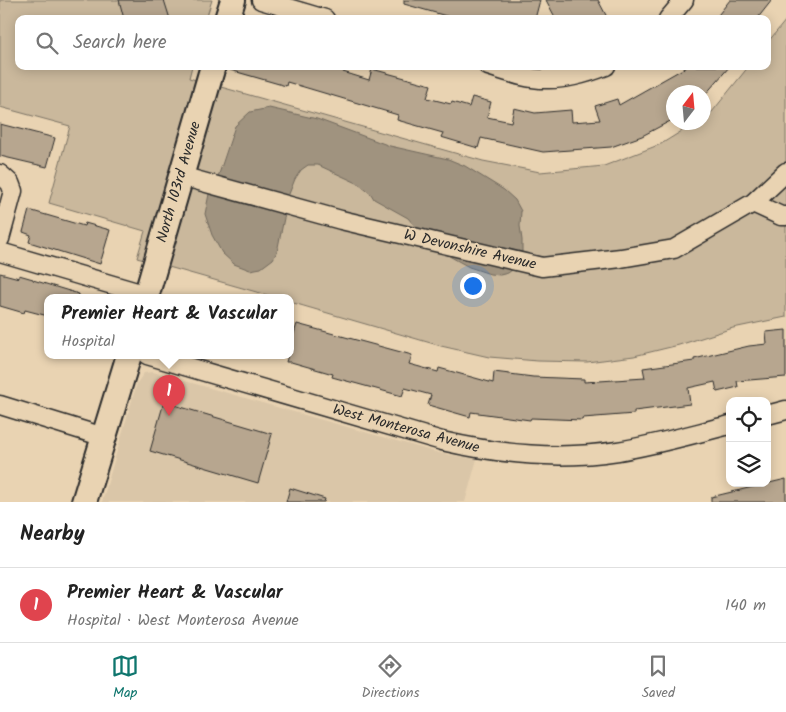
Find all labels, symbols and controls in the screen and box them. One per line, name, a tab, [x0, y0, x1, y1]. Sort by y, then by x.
search box	[15, 15, 771, 70]
text: Search here	[73, 28, 167, 58]
icon: search	[33, 29, 61, 57]
north arrow	[666, 85, 711, 130]
street label: North 103rd Avenue	[150, 118, 208, 245]
street label: W Devonshire Avenue	[401, 223, 539, 277]
your location	[460, 273, 486, 299]
popup	[44, 294, 294, 359]
text: Premier Heart & Vascular	[61, 299, 277, 329]
text: Hospital	[61, 329, 115, 354]
pin: 1	[153, 375, 185, 416]
map controls	[726, 397, 771, 487]
button: locate	[726, 397, 771, 442]
street label: West Monterosa Avenue	[330, 398, 482, 460]
button: layers	[726, 442, 771, 487]
text: Nearby	[20, 518, 85, 551]
text: Premier Heart & Vascular	[67, 578, 283, 608]
text: 1	[34, 593, 38, 618]
text: 140 m	[725, 593, 766, 618]
text: Hospital · West Monterosa Avenue	[67, 608, 299, 633]
tab: Map	[111, 652, 139, 704]
tab: Directions	[361, 652, 419, 704]
tab: Saved	[642, 652, 675, 704]

